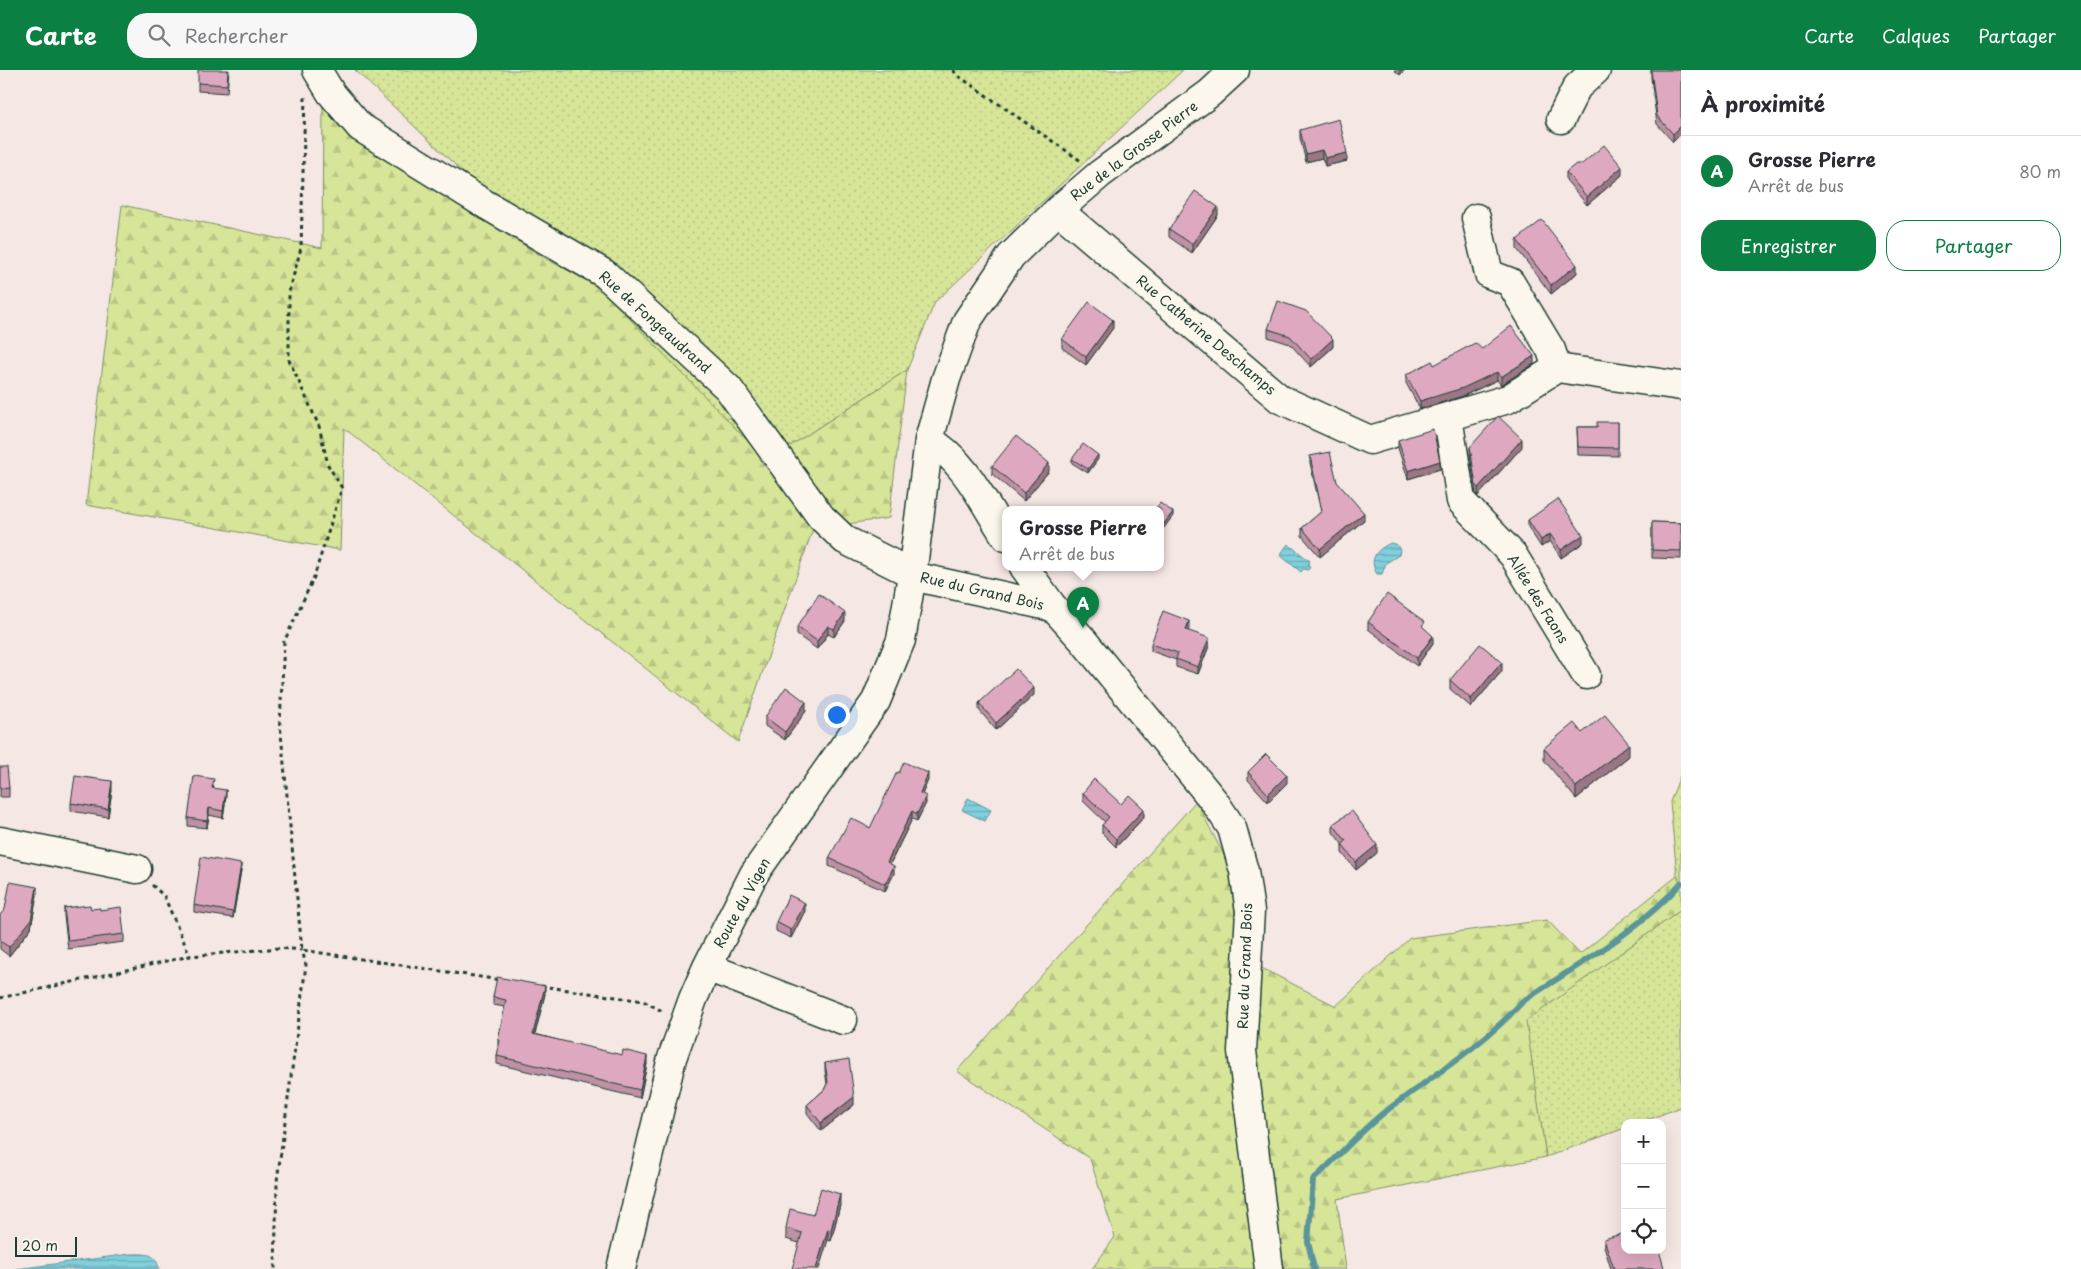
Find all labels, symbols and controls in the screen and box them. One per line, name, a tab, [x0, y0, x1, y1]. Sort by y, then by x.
search box	[127, 13, 477, 58]
text: Carte	[25, 17, 97, 53]
icon: search	[145, 21, 173, 49]
text: Rechercher	[185, 21, 288, 49]
text: Carte	[1804, 22, 1854, 49]
text: Calques	[1882, 22, 1950, 49]
text: Partager	[1978, 22, 2056, 49]
text: À proximité	[1701, 87, 1825, 119]
street label: Rue de la Grosse Pierre	[1066, 96, 1202, 206]
text: Grosse Pierre	[1748, 145, 1876, 173]
text: A	[1711, 159, 1723, 183]
text: 80 m	[2019, 159, 2061, 183]
text: Arrêt de bus	[1748, 173, 1844, 197]
button: Enregistrer	[1701, 220, 1876, 271]
button: Partager	[1886, 220, 2061, 271]
street label: Rue de Fongeaudrand	[595, 265, 716, 378]
street label: Rue Catherine Deschamps	[1132, 270, 1281, 399]
popup	[1002, 506, 1164, 571]
text: Grosse Pierre	[1019, 513, 1147, 541]
text: Arrêt de bus	[1019, 541, 1115, 565]
street label: Allée des Faons	[1503, 550, 1574, 647]
street label: Rue du Grand Bois	[918, 566, 1046, 615]
pin: A	[1067, 587, 1099, 628]
your location	[824, 702, 850, 728]
street label: Route du Vigen	[708, 854, 775, 952]
street label: Rue du Grand Bois	[1232, 903, 1257, 1029]
map controls	[1621, 1119, 1666, 1254]
button: +	[1621, 1119, 1666, 1164]
button: −	[1621, 1164, 1666, 1209]
button: locate	[1621, 1209, 1666, 1254]
scale bar	[15, 1234, 78, 1257]
text: 20 m	[22, 1235, 58, 1256]

